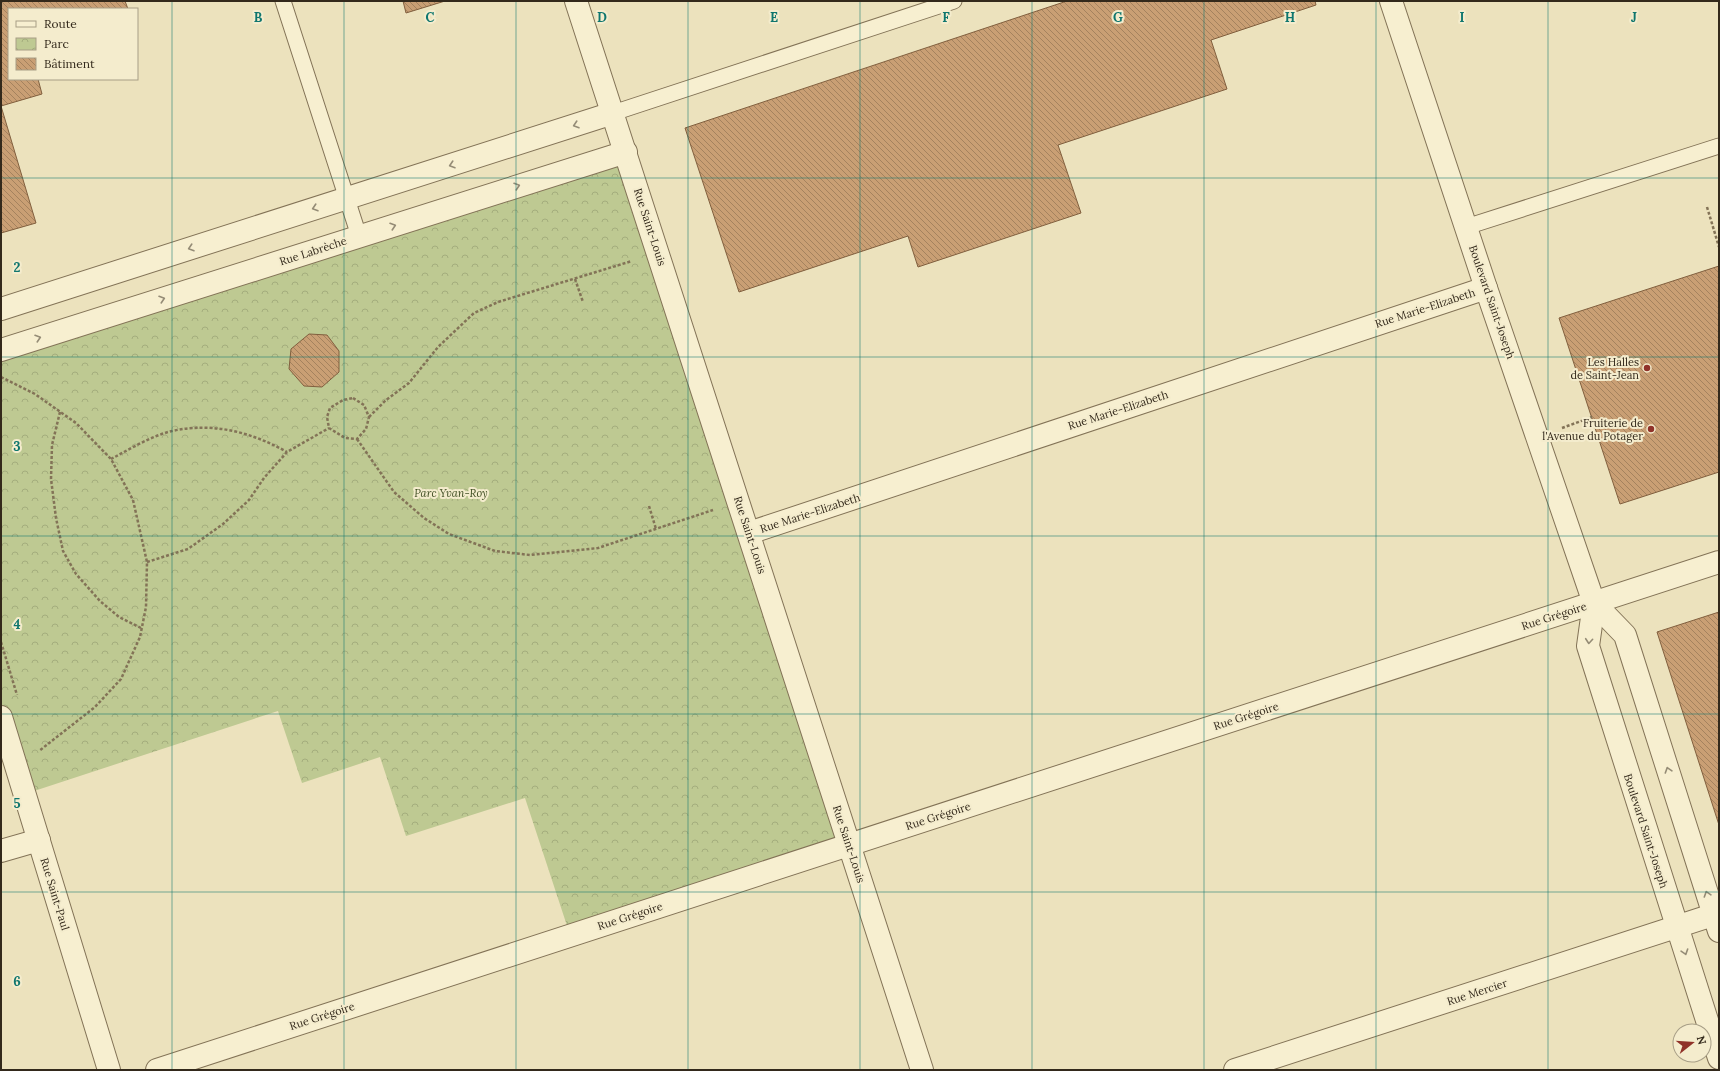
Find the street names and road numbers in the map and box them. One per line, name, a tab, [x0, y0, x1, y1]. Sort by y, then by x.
street label: Rue Saint-Louis	[631, 186, 669, 268]
street label: Rue Labrèche	[278, 234, 348, 268]
street label: Boulevard Saint-Joseph	[1466, 243, 1518, 361]
street label: Rue Marie-Elizabeth	[1373, 285, 1477, 331]
street label: Rue Marie-Elizabeth	[1066, 387, 1170, 433]
street label: Rue Marie-Elizabeth	[758, 490, 862, 536]
street label: Rue Saint-Louis	[731, 494, 769, 576]
street label: Rue Grégoire	[1520, 599, 1588, 633]
street label: Rue Grégoire	[1212, 699, 1280, 733]
street label: Boulevard Saint-Joseph	[1621, 772, 1671, 890]
street label: Rue Grégoire	[904, 799, 972, 833]
street label: Rue Saint-Louis	[830, 803, 868, 885]
street label: Rue Saint-Paul	[37, 856, 73, 932]
street label: Rue Grégoire	[596, 899, 664, 933]
street label: Rue Mercier	[1445, 976, 1509, 1008]
street label: Rue Grégoire	[288, 999, 356, 1033]

